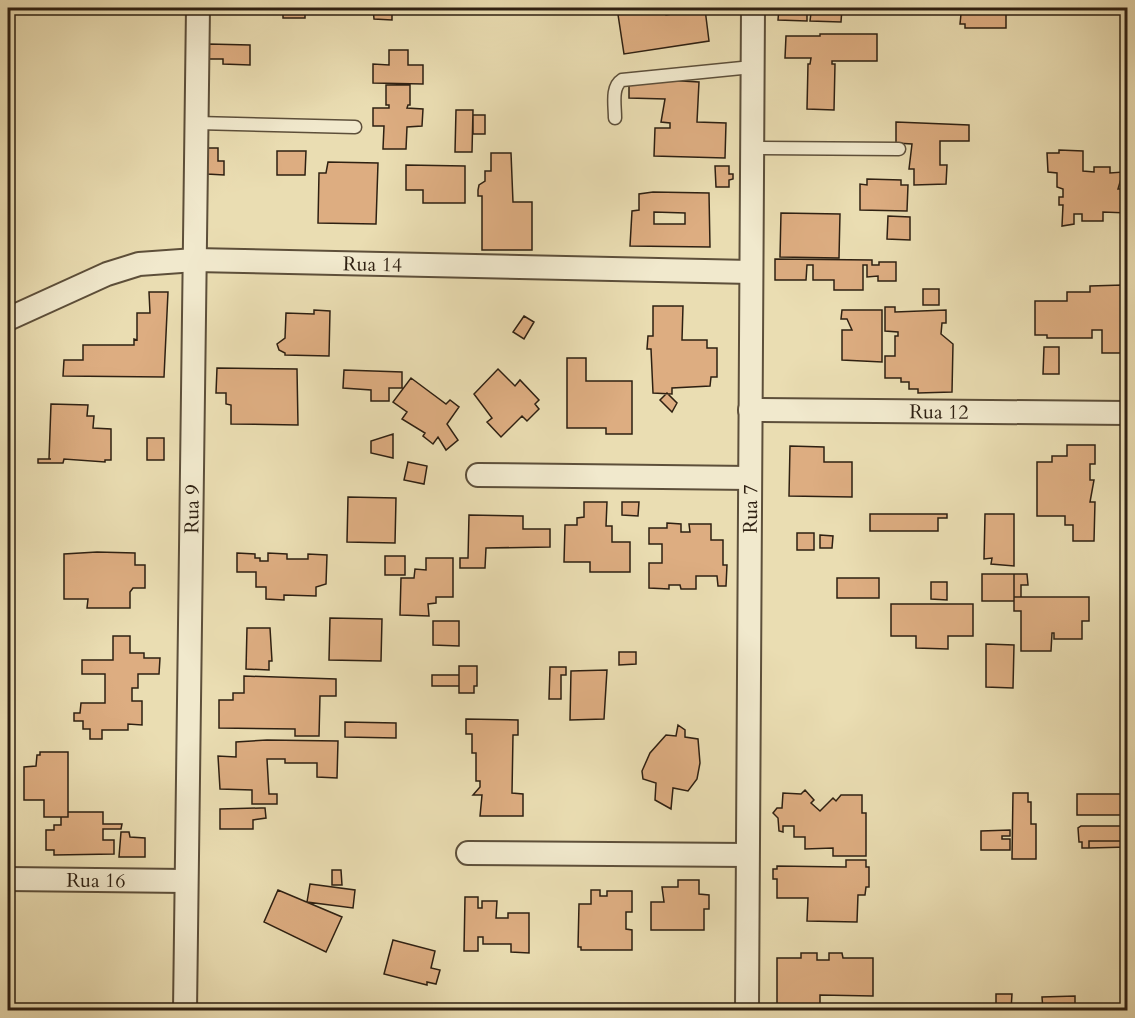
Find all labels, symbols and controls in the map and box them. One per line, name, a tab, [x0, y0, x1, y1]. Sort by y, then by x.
street label: Rua 14	[343, 250, 403, 278]
street label: Rua 12	[909, 398, 969, 425]
street label: Rua 9	[178, 484, 205, 534]
street label: Rua 7	[736, 484, 764, 534]
street label: Rua 16	[66, 866, 126, 894]

